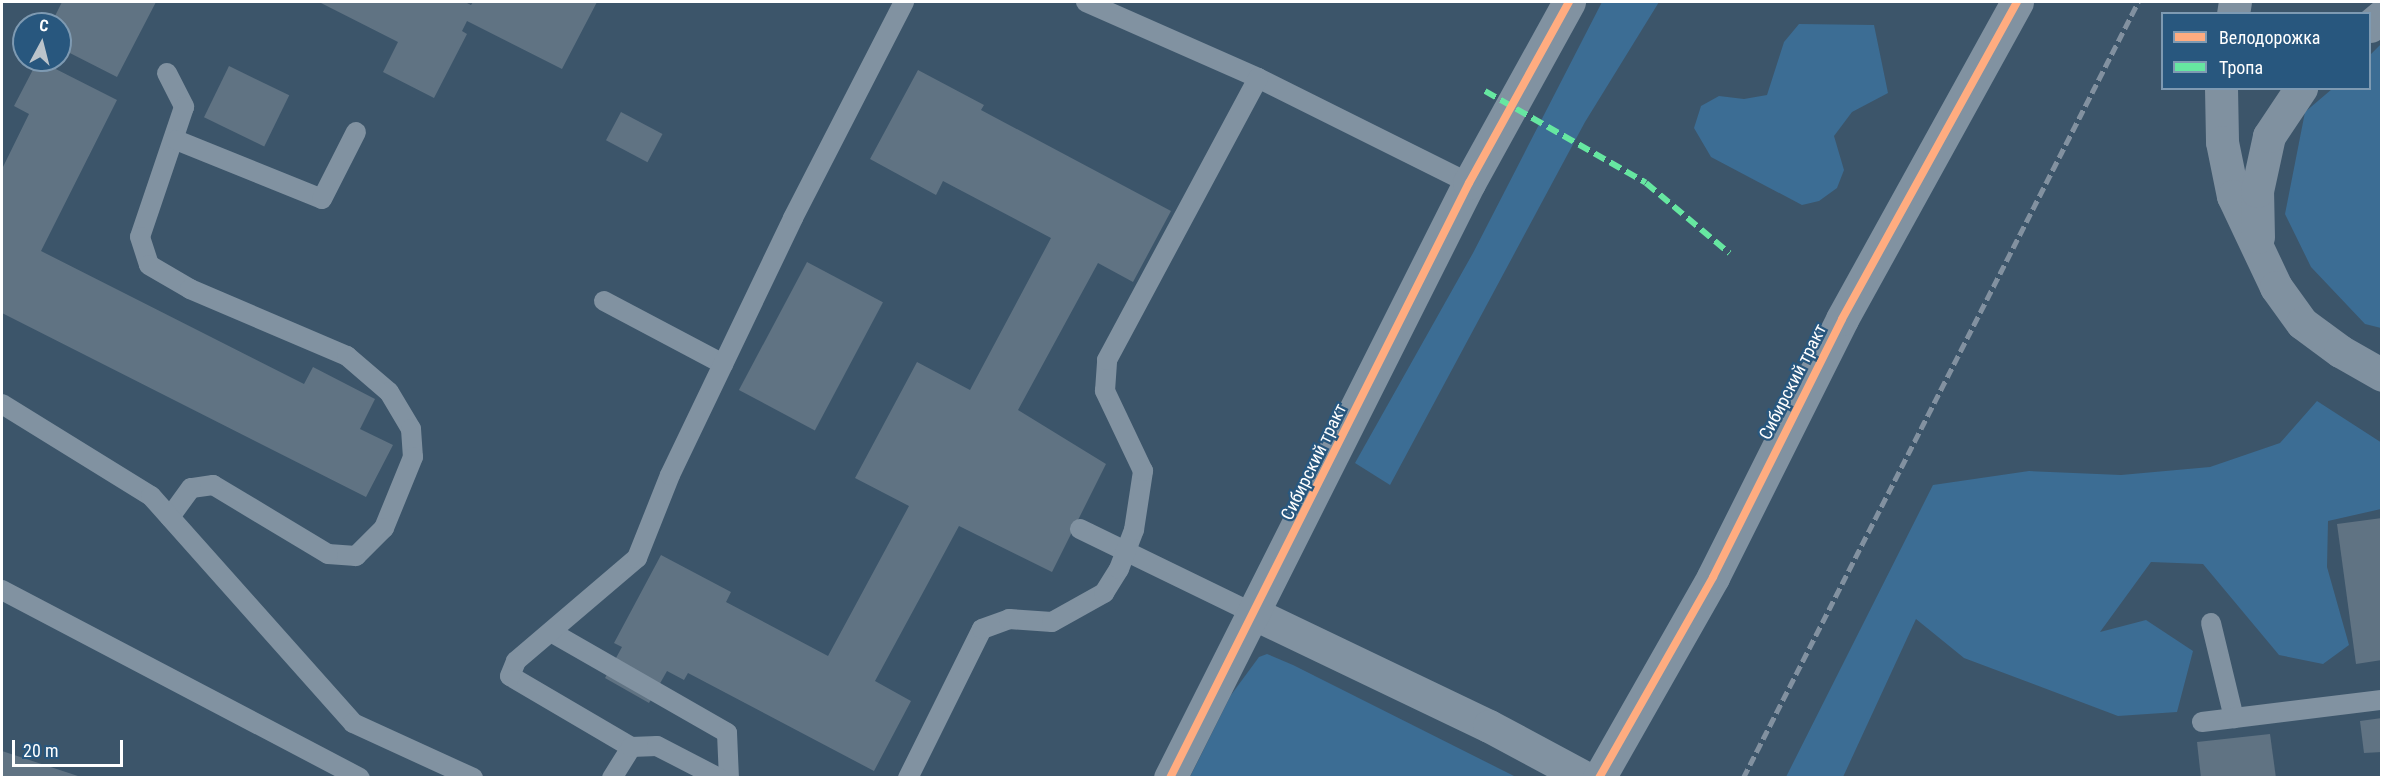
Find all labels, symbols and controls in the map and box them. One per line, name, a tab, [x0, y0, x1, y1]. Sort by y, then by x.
north arrow	[12, 12, 72, 72]
legend	[2161, 12, 2371, 90]
text: С	[38, 16, 50, 36]
text: Велодорожка	[2219, 27, 2320, 48]
text: Тропа	[2219, 57, 2263, 78]
street label: Сибирский тракт	[1755, 321, 1831, 443]
street label: Сибирский тракт	[1276, 400, 1352, 524]
scale bar	[15, 728, 126, 766]
text: 20 m	[23, 740, 58, 761]

